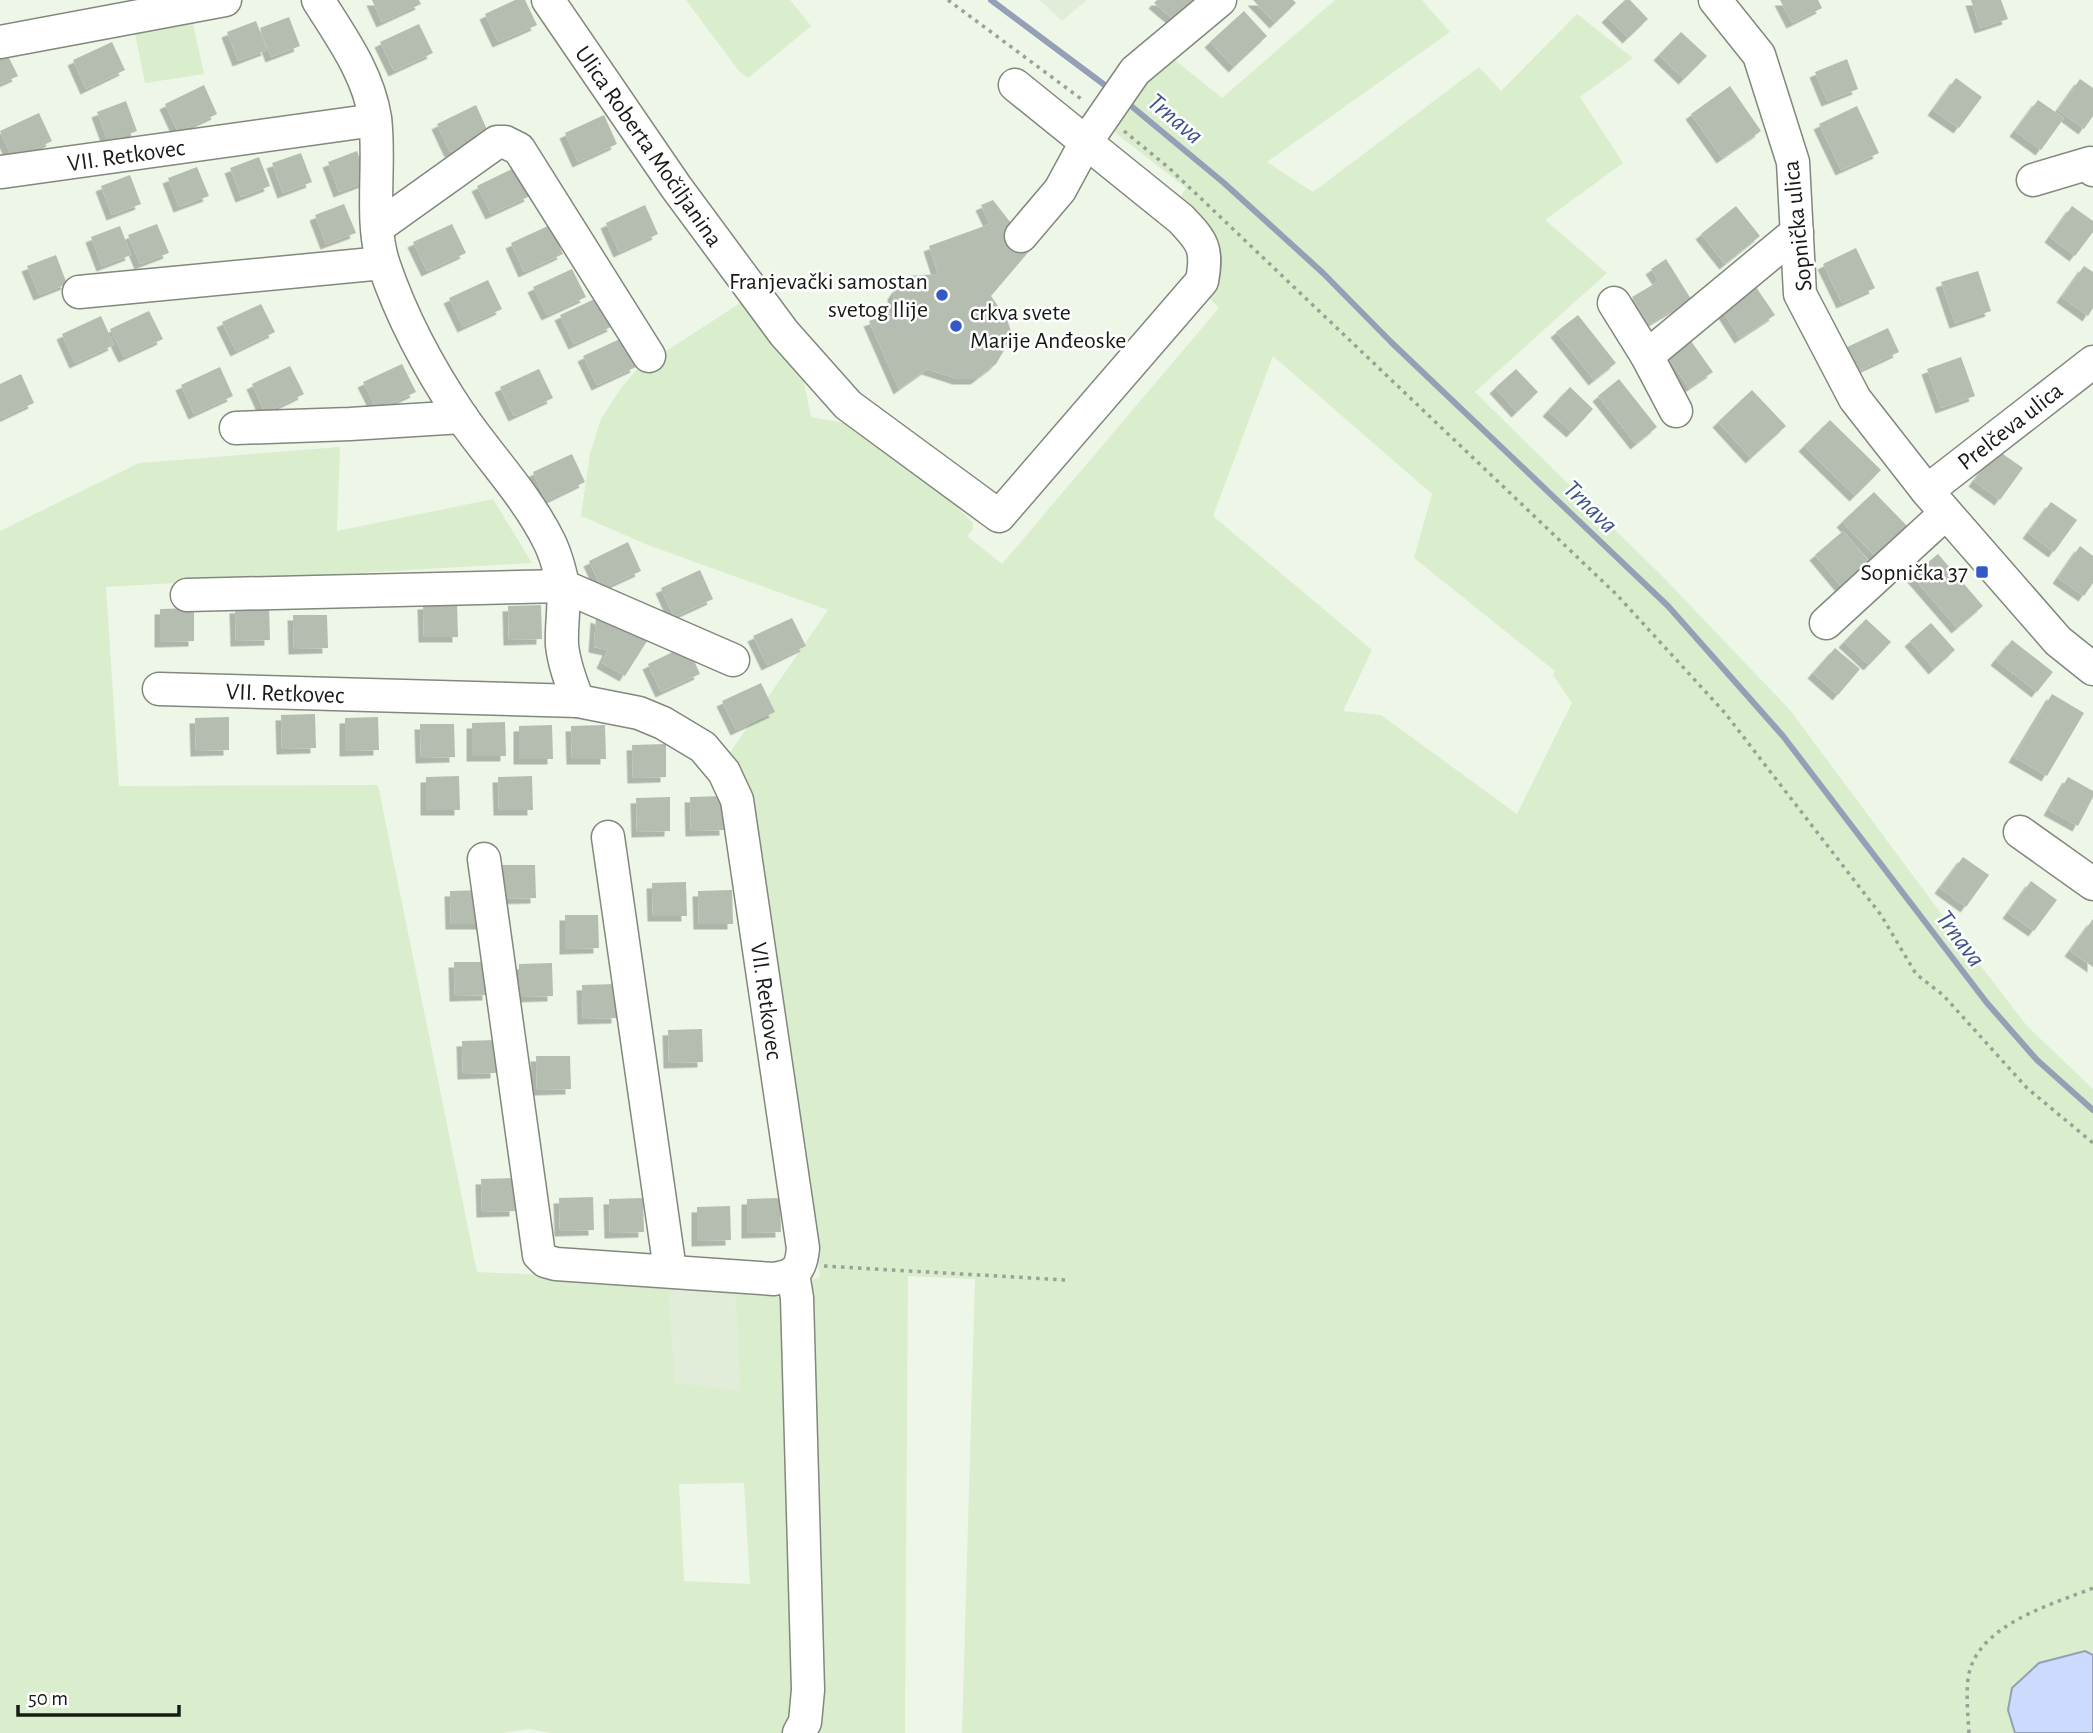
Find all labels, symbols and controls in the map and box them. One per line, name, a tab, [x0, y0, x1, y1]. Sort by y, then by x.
street label: Ulica Roberta Močiljanina	[570, 42, 727, 251]
water label: Trnava	[1143, 88, 1208, 149]
street label: VII. Retkovec	[66, 136, 186, 176]
street label: Sopnička ulica	[1779, 159, 1817, 293]
place label: Franjevački samostan svetog Ilije	[729, 270, 928, 322]
marker: Franjevački samostan svetog Ilije	[934, 287, 950, 303]
place label: crkva svete Marije Anđeoske	[970, 301, 1126, 353]
marker: crkva svete Marije Anđeoske	[948, 318, 964, 334]
street label: Prelčeva ulica	[1954, 379, 2068, 475]
water label: Trnava	[1558, 475, 1622, 538]
place label: Sopnička 37	[1861, 561, 1968, 585]
marker: Sopnička 37	[1974, 564, 1990, 580]
street label: VII. Retkovec	[225, 680, 345, 708]
water label: Trnava	[1931, 905, 1990, 972]
street label: VII. Retkovec	[746, 941, 786, 1061]
scale bar	[18, 1674, 178, 1718]
text: 50 m	[28, 1688, 68, 1709]

